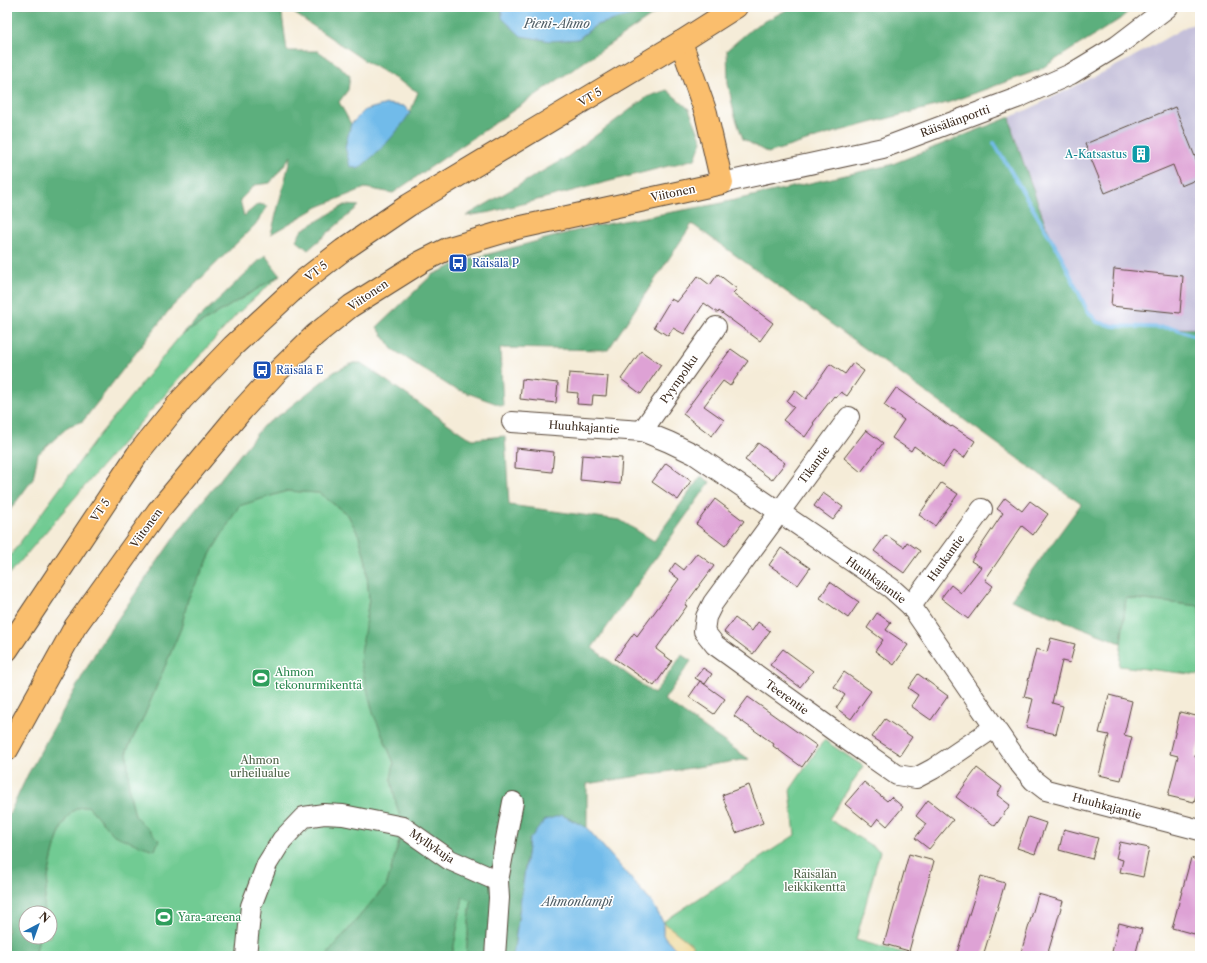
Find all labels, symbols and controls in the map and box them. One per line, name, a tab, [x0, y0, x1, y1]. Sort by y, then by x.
water label: Pieni-Ahmo	[523, 16, 590, 31]
street label: VT 5	[575, 85, 604, 110]
street label: Räisälänportti	[918, 102, 992, 140]
building icon: A-Katsastus	[1130, 143, 1152, 165]
place label: A-Katsastus	[1064, 147, 1127, 161]
street label: Viitonen	[648, 181, 697, 205]
bus stop icon: Räisälä P	[447, 252, 469, 274]
place label: Räisälä P	[472, 256, 519, 270]
street label: VT 5	[301, 258, 330, 285]
street label: Viitonen	[345, 276, 391, 314]
street label: Pyynpolku	[657, 352, 701, 406]
bus stop icon: Räisälä E	[251, 359, 273, 381]
place label: Räisälä E	[276, 363, 324, 377]
street label: Huuhkajantie	[548, 418, 620, 436]
street label: Tikantie	[795, 443, 833, 487]
street label: VT 5	[87, 496, 113, 525]
street label: Viitonen	[126, 506, 165, 551]
street label: Haukantie	[924, 532, 968, 584]
street label: Huuhkajantie	[843, 554, 909, 606]
place label: Ahmon tekonurmikenttä	[274, 665, 362, 692]
sports icon: Ahmon tekonurmikenttä	[250, 667, 272, 689]
street label: Teerentie	[762, 677, 812, 717]
park label: Ahmon urheilualue	[230, 753, 290, 780]
street label: Huuhkajantie	[1071, 790, 1143, 822]
street label: Myllykuja	[407, 826, 457, 866]
park label: Räisälän leikkikenttä	[784, 867, 846, 894]
water label: Ahmonlampi	[540, 894, 614, 909]
north arrow	[18, 905, 58, 945]
sports icon: Yara-areena	[153, 906, 175, 928]
text: N	[36, 909, 53, 926]
place label: Yara-areena	[177, 910, 241, 924]

